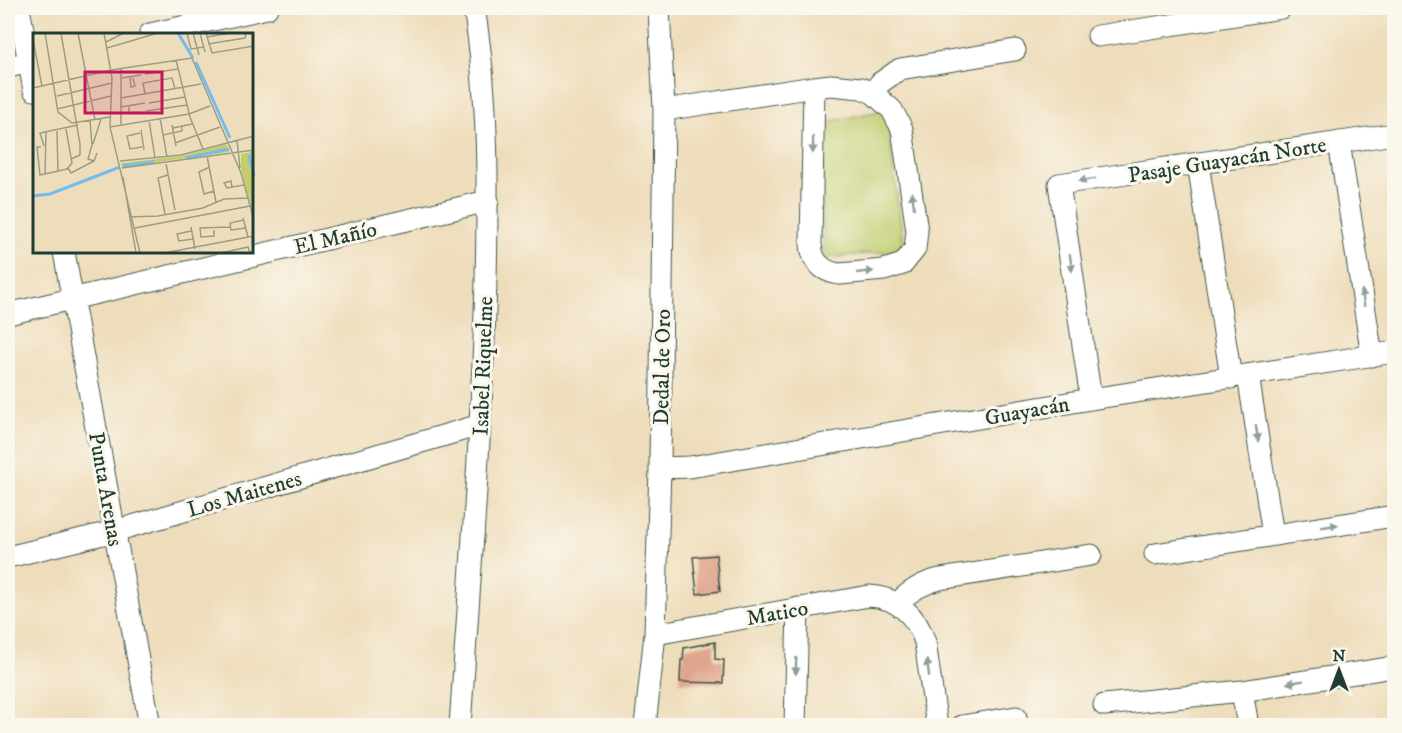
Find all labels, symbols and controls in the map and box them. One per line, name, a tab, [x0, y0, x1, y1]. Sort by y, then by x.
inset map	[33, 33, 254, 254]
street label: Pasaje Guayacán Norte	[1126, 131, 1328, 190]
one-way arrow	[808, 136, 818, 155]
one-way arrow	[1078, 175, 1097, 184]
one-way arrow	[908, 190, 917, 209]
street label: El Mañío	[291, 216, 379, 261]
one-way arrow	[1067, 253, 1076, 272]
one-way arrow	[856, 267, 875, 277]
one-way arrow	[1358, 288, 1367, 307]
street label: Isabel Riquelme	[468, 296, 499, 436]
street label: Dedal de Oro	[648, 309, 677, 425]
street label: Guayacán	[983, 391, 1072, 432]
one-way arrow	[1253, 424, 1262, 443]
street label: Punta Arenas	[82, 430, 129, 548]
street label: Los Maitenes	[184, 465, 305, 524]
one-way arrow	[1321, 522, 1340, 531]
street label: Matico	[744, 595, 810, 632]
north arrow	[1309, 640, 1369, 700]
text: N	[1332, 646, 1346, 666]
one-way arrow	[792, 657, 801, 676]
one-way arrow	[924, 658, 933, 677]
one-way arrow	[1286, 678, 1305, 687]

